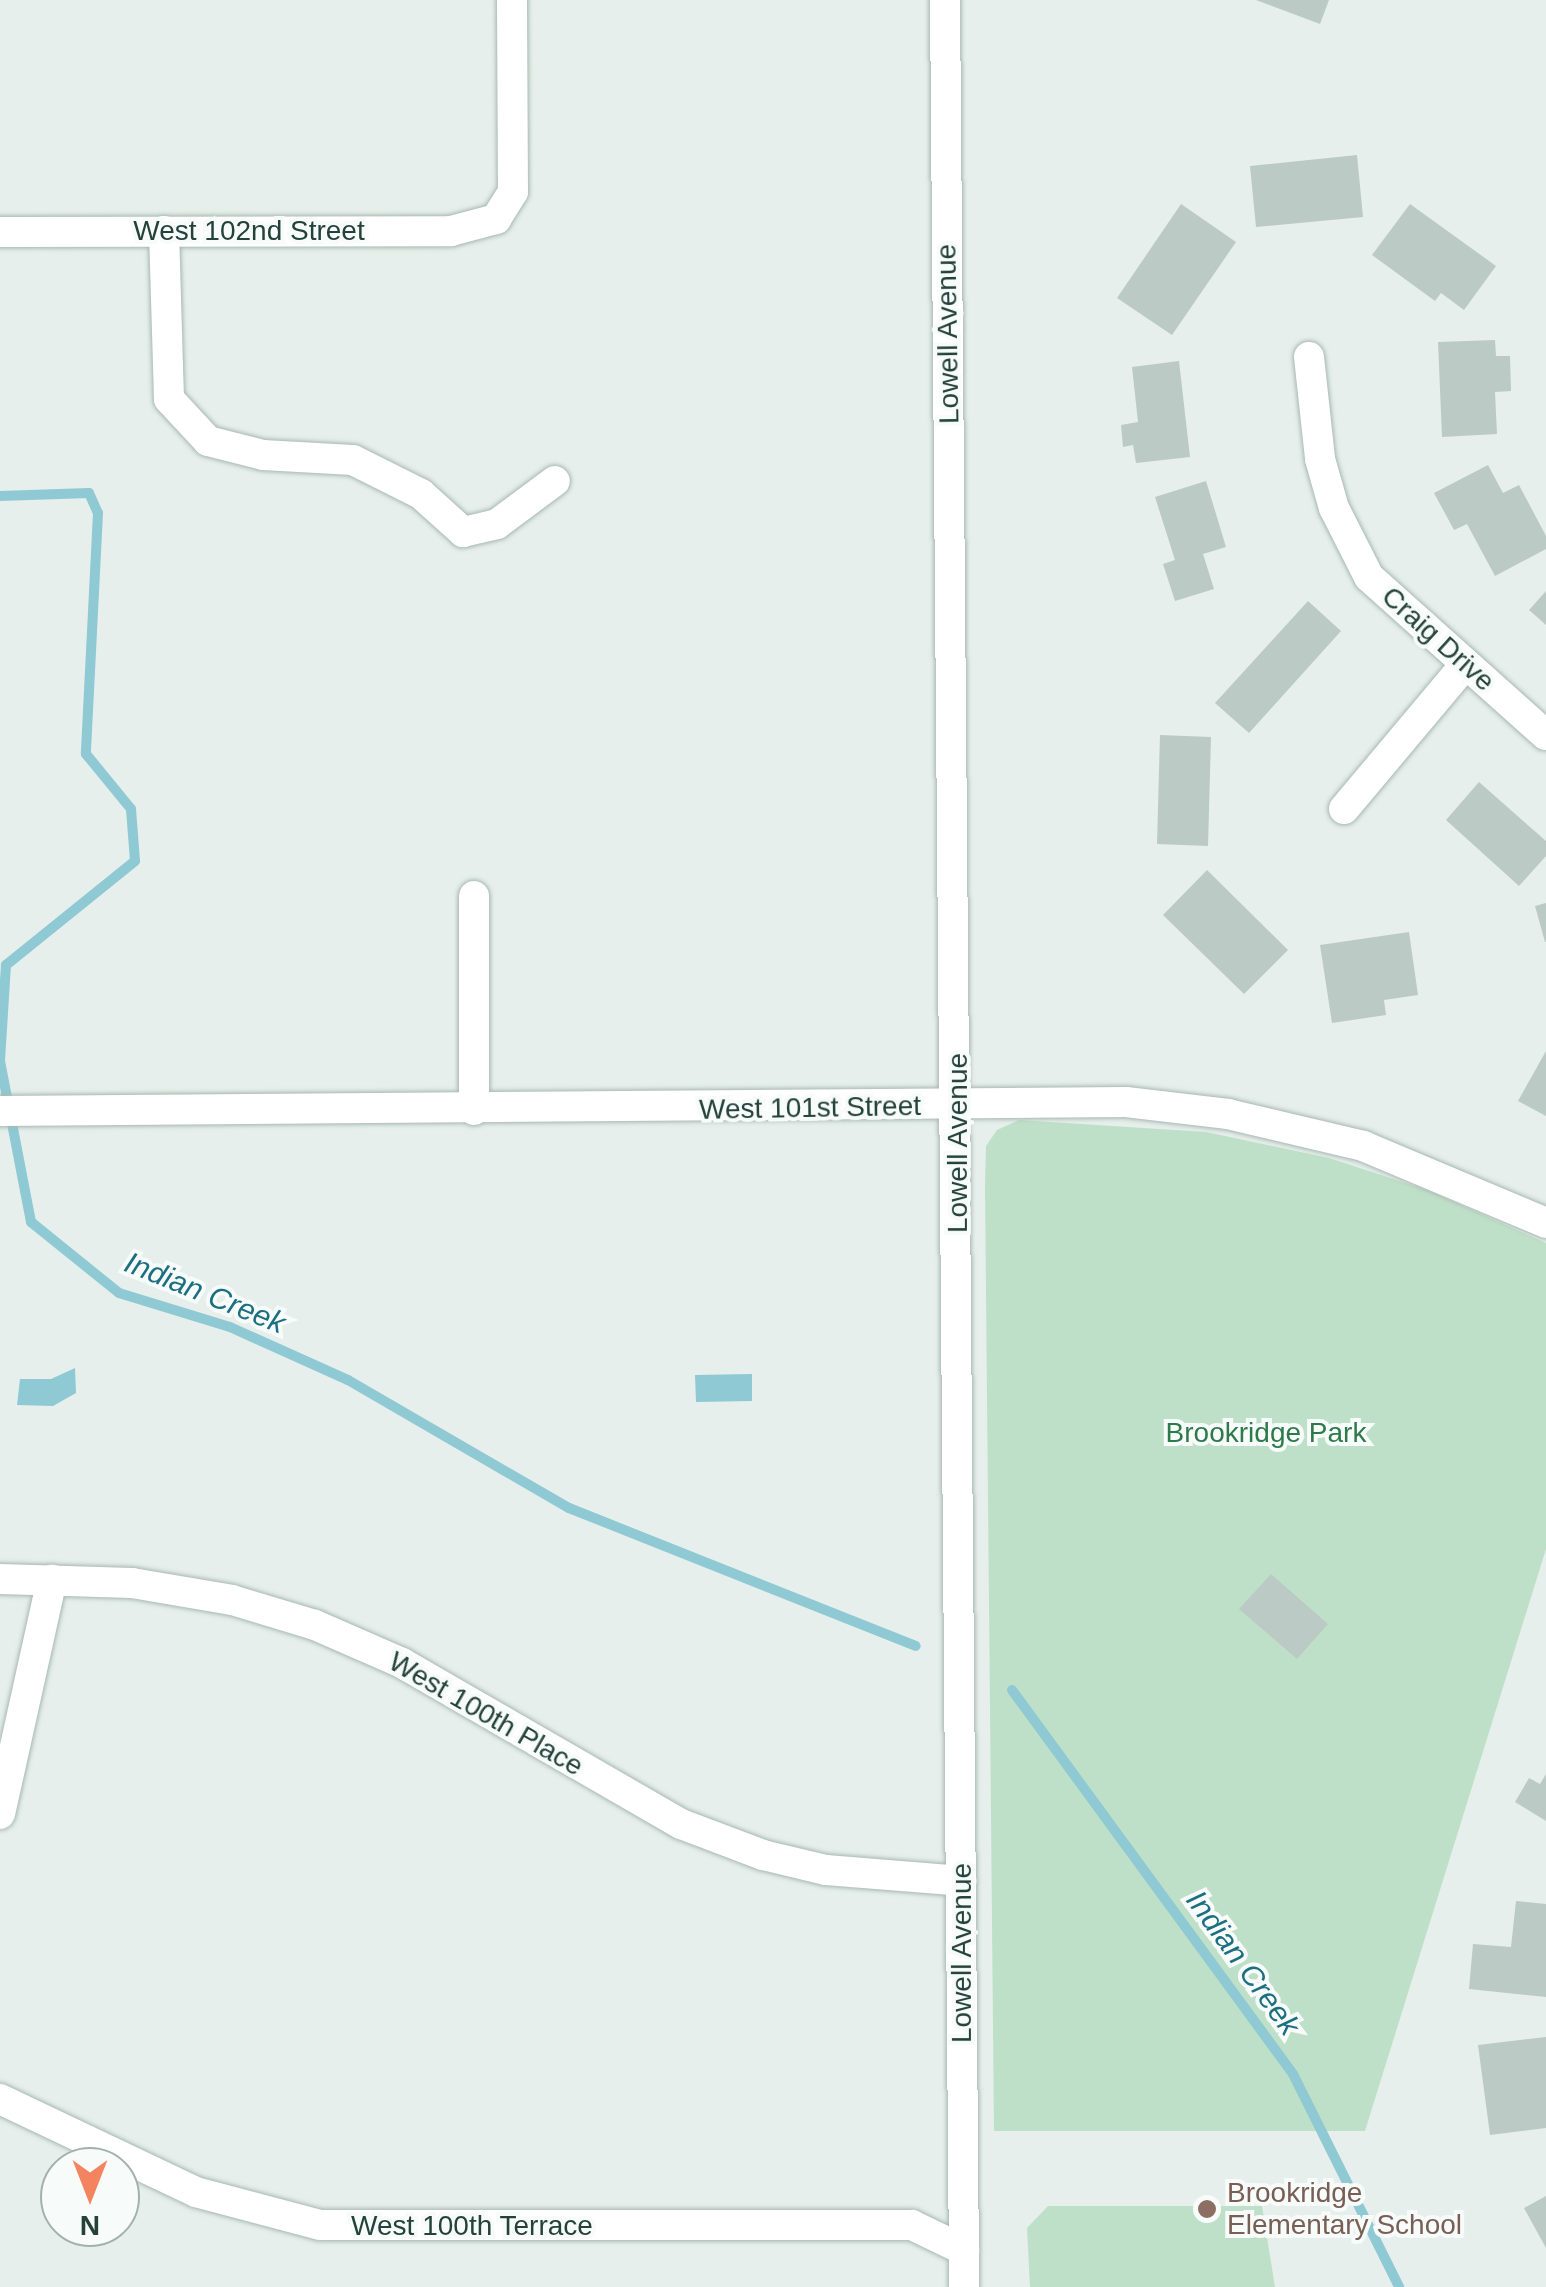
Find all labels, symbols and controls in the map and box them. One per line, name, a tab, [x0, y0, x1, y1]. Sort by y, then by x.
street label: West 102nd Street	[133, 214, 365, 248]
street label: Lowell Avenue	[930, 243, 966, 425]
street label: Craig Drive	[1375, 580, 1501, 698]
street label: Lowell Avenue	[941, 1052, 975, 1234]
street label: West 101st Street	[699, 1089, 921, 1127]
water label: Indian Creek	[119, 1244, 291, 1342]
park label: Brookridge Park	[1166, 1416, 1366, 1450]
street label: West 100th Place	[383, 1645, 589, 1783]
street label: Lowell Avenue	[945, 1862, 979, 2044]
water label: Indian Creek	[1178, 1884, 1308, 2042]
north arrow	[40, 2147, 140, 2247]
place label: Brookridge Elementary School	[1227, 2176, 1462, 2242]
marker: Brookridge Elementary School	[1196, 2198, 1218, 2220]
street label: West 100th Terrace	[351, 2209, 593, 2243]
text: N	[80, 2210, 100, 2241]

